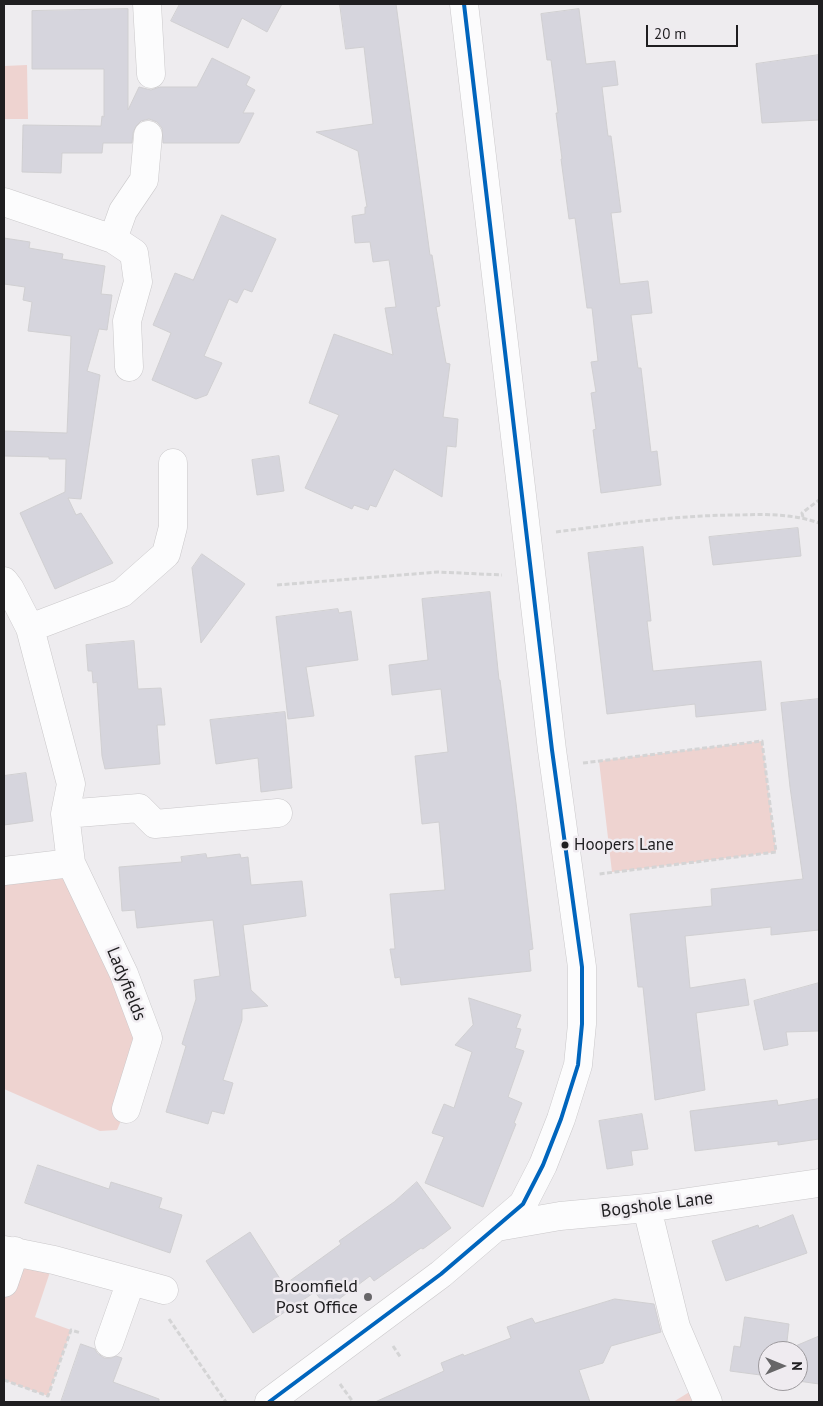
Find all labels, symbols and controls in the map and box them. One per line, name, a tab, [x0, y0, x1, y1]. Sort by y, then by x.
scale bar	[648, 15, 740, 47]
text: 20 m	[654, 24, 687, 43]
place label: Hoopers Lane	[574, 835, 674, 855]
marker: Hoopers Lane	[560, 840, 570, 850]
street label: Ladyfields	[102, 944, 150, 1024]
street label: Bogshole Lane	[600, 1187, 714, 1223]
place label: Broomfield Post Office	[274, 1276, 358, 1318]
marker: Broomfield Post Office	[362, 1291, 374, 1303]
north arrow	[758, 1341, 808, 1391]
text: N	[788, 1361, 806, 1371]

